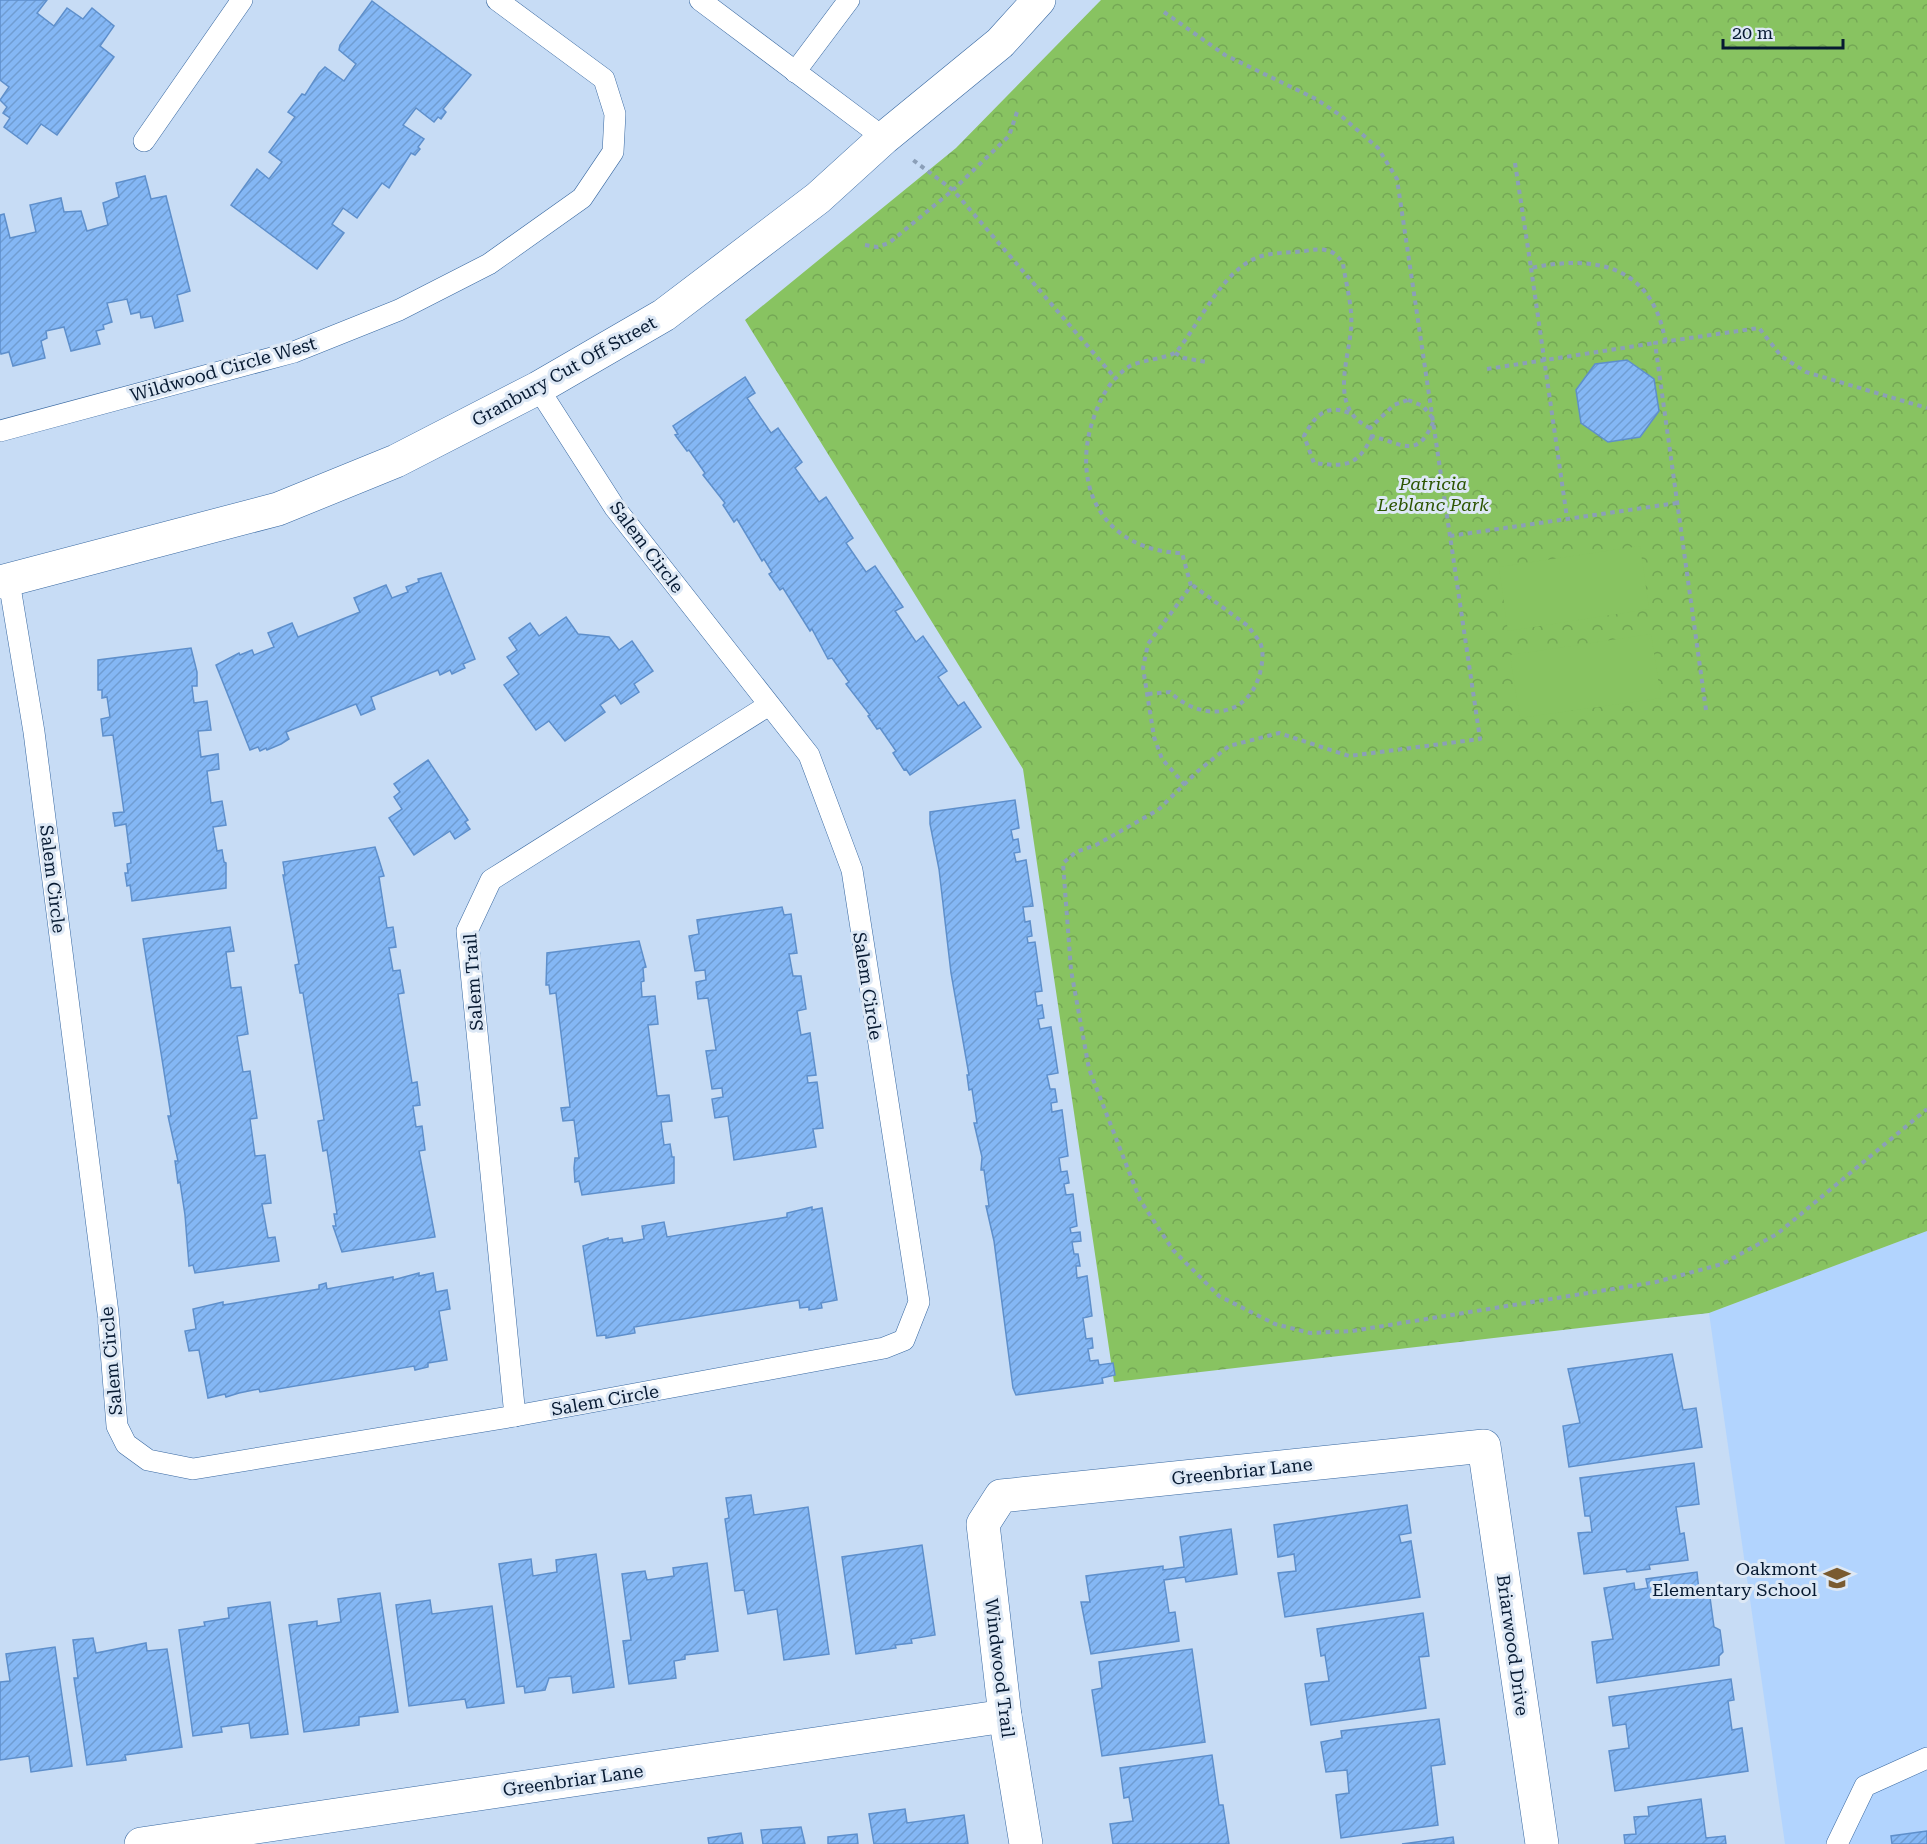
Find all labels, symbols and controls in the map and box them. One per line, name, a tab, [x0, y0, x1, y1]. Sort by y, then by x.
scale bar	[1723, 12, 1843, 50]
text: 20 m	[1732, 22, 1773, 43]
street label: Granbury Cut Off Street	[468, 311, 660, 430]
street label: Wildwood Circle West	[128, 332, 319, 406]
park label: Patricia Leblanc Park	[1376, 473, 1489, 515]
street label: Salem Circle	[606, 497, 688, 597]
street label: Salem Circle	[36, 824, 70, 935]
street label: Salem Circle	[849, 931, 887, 1042]
street label: Salem Trail	[459, 932, 487, 1031]
street label: Salem Circle	[96, 1306, 126, 1416]
street label: Salem Circle	[549, 1380, 661, 1420]
street label: Greenbriar Lane	[1171, 1453, 1314, 1489]
place label: Oakmont Elementary School	[1652, 1558, 1817, 1600]
school or university icon: Oakmont Elementary School	[1822, 1563, 1852, 1593]
street label: Briarwood Drive	[1493, 1573, 1533, 1717]
street label: Windwood Trail	[981, 1597, 1019, 1739]
street label: Greenbriar Lane	[501, 1760, 645, 1800]

